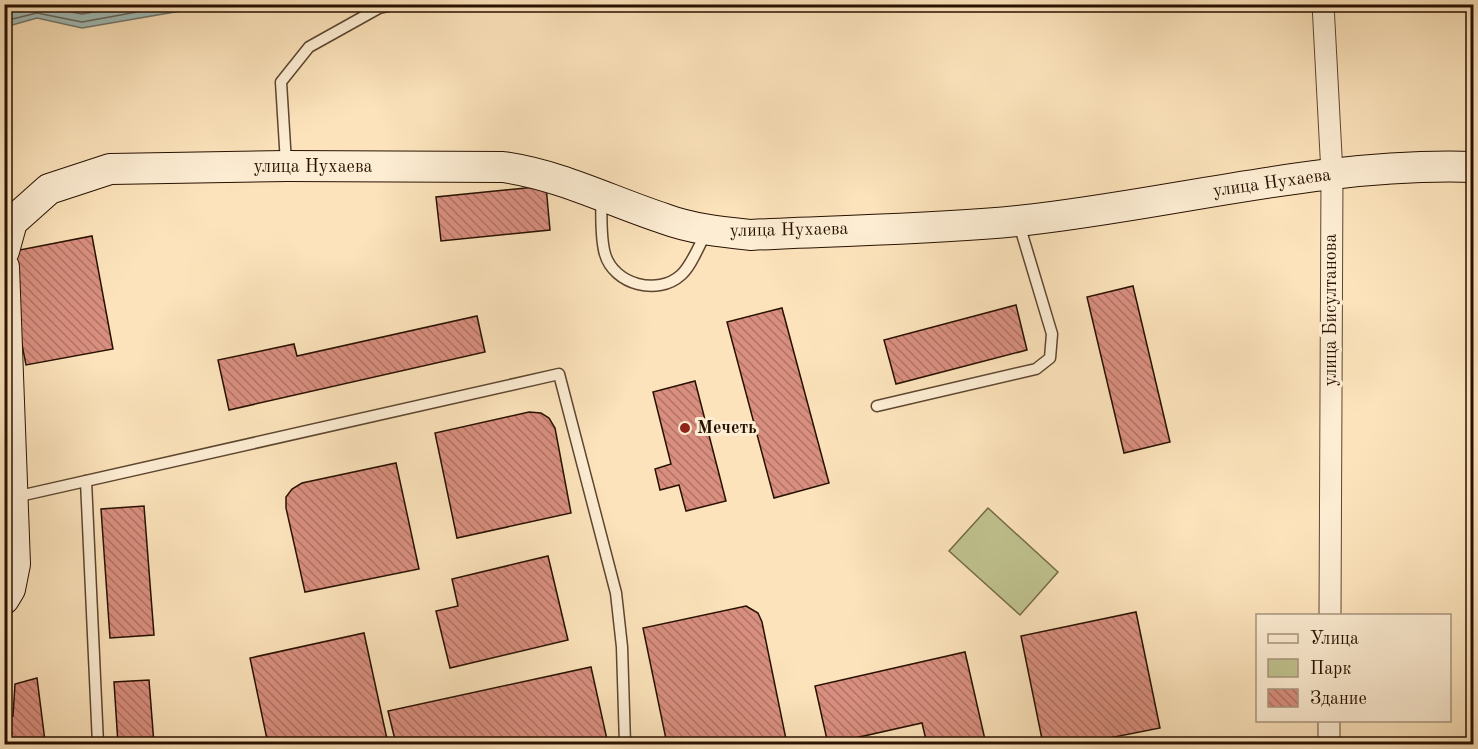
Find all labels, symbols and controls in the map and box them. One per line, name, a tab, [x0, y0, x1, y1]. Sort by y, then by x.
street label: улица Нухаева	[254, 158, 373, 176]
street label: улица Нухаева	[1212, 166, 1332, 200]
street label: улица Нухаева	[729, 220, 849, 240]
street label: улица Бисултанова	[1322, 234, 1340, 386]
place label: Мечеть	[697, 419, 757, 437]
marker: Мечеть	[678, 421, 692, 435]
legend	[1256, 614, 1451, 722]
text: Улица	[1310, 630, 1359, 648]
text: Парк	[1310, 660, 1351, 678]
text: Здание	[1310, 690, 1367, 708]

